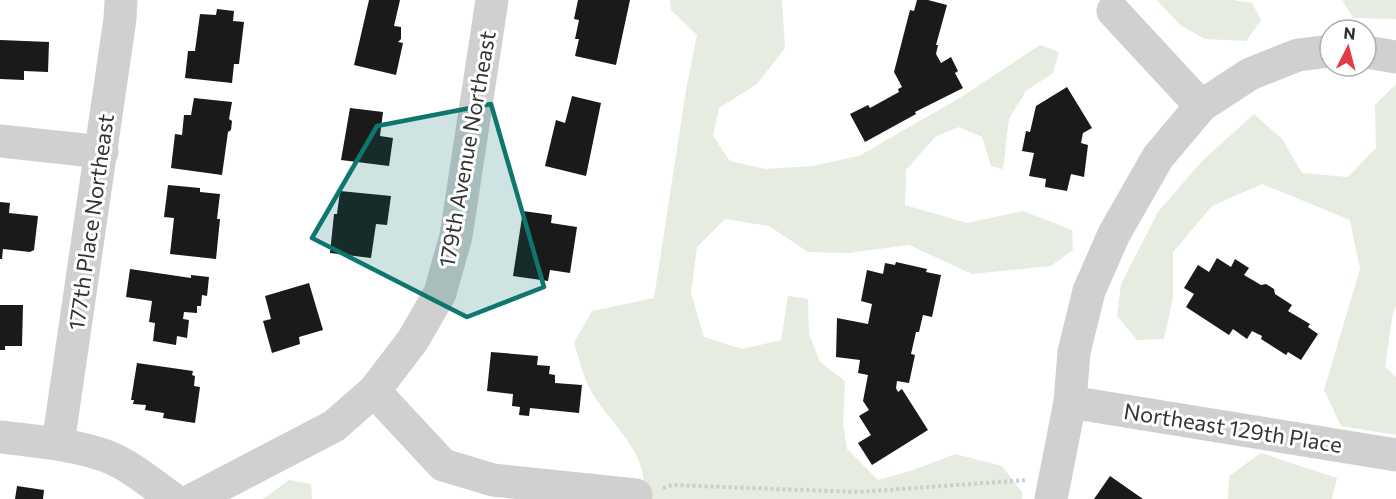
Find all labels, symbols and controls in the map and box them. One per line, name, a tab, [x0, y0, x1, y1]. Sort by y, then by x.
north arrow	[1318, 18, 1378, 78]
text: N	[1343, 23, 1357, 43]
street label: 179th Avenue Northeast	[432, 28, 501, 269]
street label: 177th Place Northeast	[62, 112, 119, 332]
street label: Northeast 129th Place	[1122, 397, 1344, 458]

